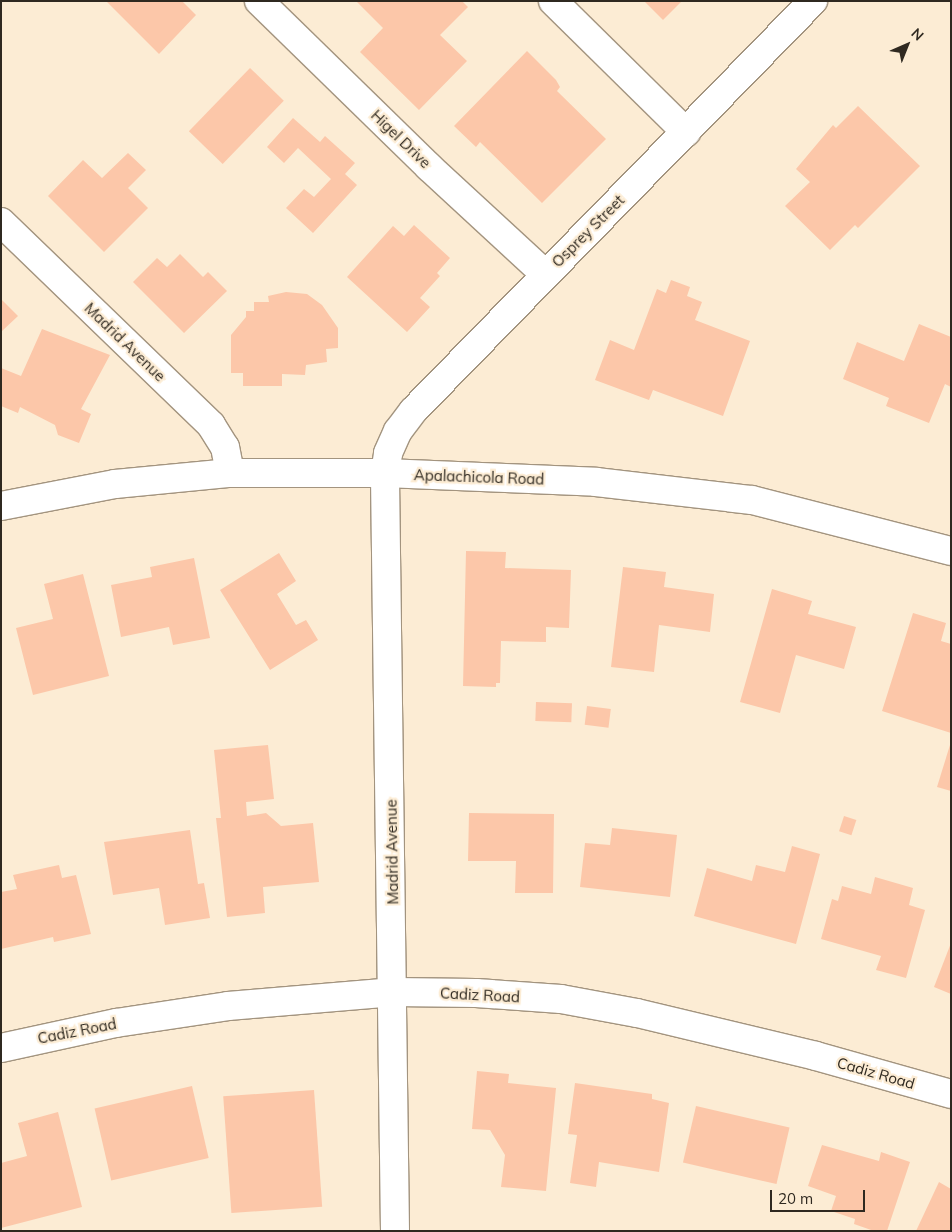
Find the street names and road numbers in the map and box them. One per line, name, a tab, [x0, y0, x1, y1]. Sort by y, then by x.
street label: Higel Drive	[367, 106, 435, 172]
street label: Osprey Street	[548, 191, 628, 271]
street label: Madrid Avenue	[81, 299, 169, 385]
street label: Apalachicola Road	[413, 466, 545, 488]
street label: Madrid Avenue	[382, 799, 402, 905]
street label: Cadiz Road	[440, 984, 520, 1006]
street label: Cadiz Road	[36, 1015, 118, 1047]
street label: Cadiz Road	[835, 1053, 917, 1093]

